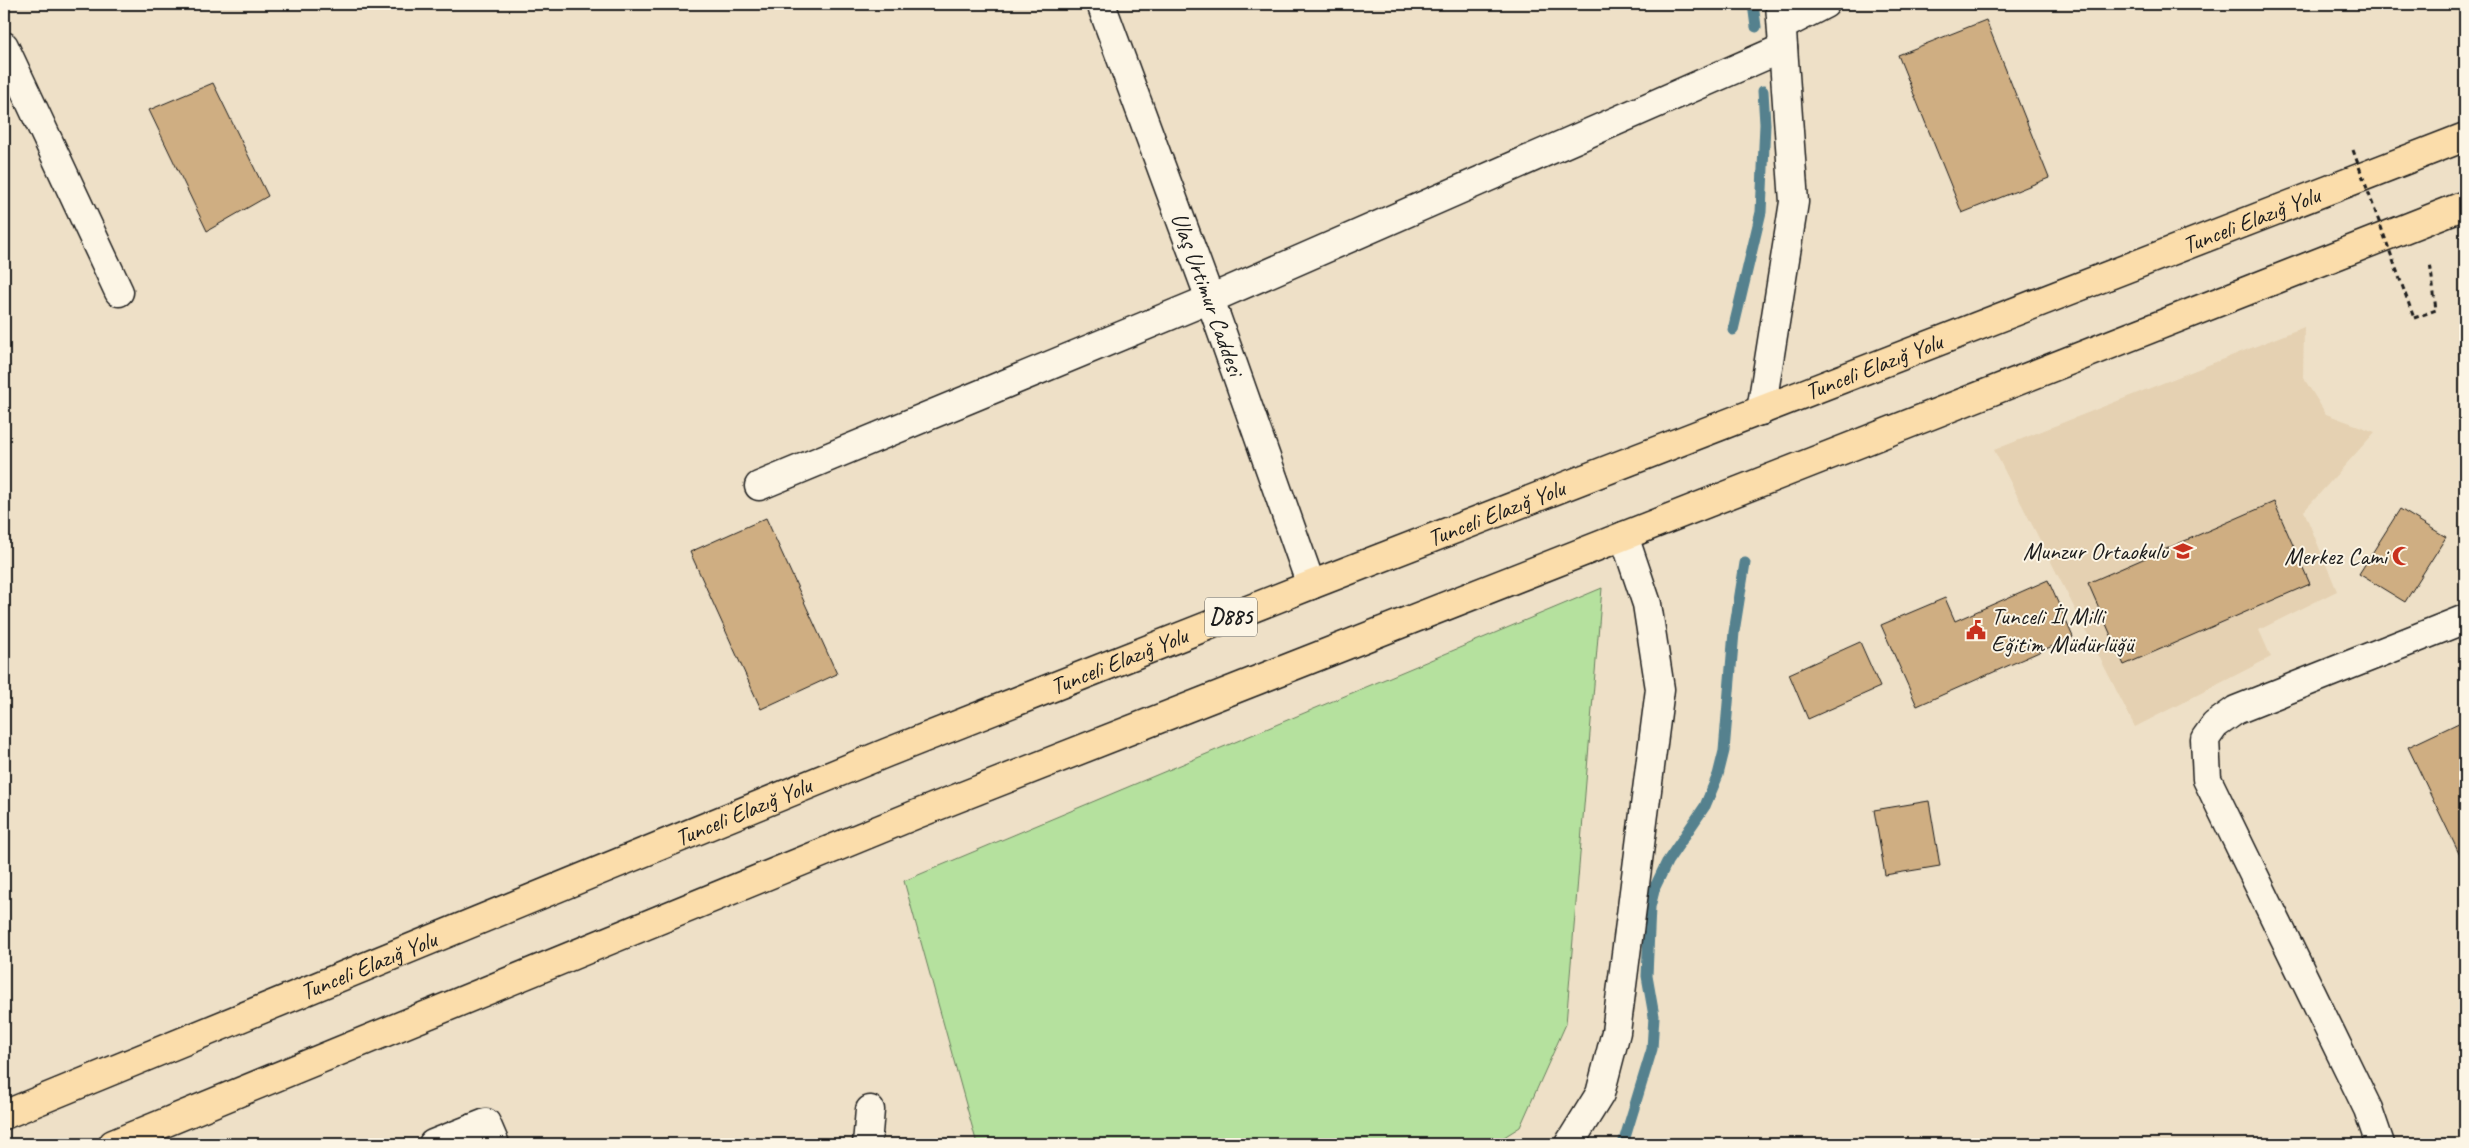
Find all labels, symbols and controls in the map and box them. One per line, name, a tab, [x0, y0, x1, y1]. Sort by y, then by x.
street label: Tunceli Elazığ Yolu	[2178, 179, 2326, 260]
street label: Ulaş Urtimur Caddesi	[1164, 208, 1252, 382]
street label: Tunceli Elazığ Yolu	[1801, 326, 1949, 407]
street label: Tunceli Elazığ Yolu	[1423, 472, 1571, 553]
place label: Munzur Ortaokulu	[2023, 536, 2170, 566]
school or university icon: Munzur Ortaokulu	[2172, 540, 2194, 562]
place label: Merkez Cami	[2284, 541, 2390, 571]
mosque icon: Merkez Cami	[2391, 545, 2413, 567]
road number: D885	[1205, 598, 1257, 636]
place label: Tunceli İl Milli Eğitim Müdürlüğü	[1991, 601, 2136, 659]
public building icon: Tunceli İl Milli Eğitim Müdürlüğü	[1965, 619, 1987, 641]
street label: Tunceli Elazığ Yolu	[1046, 620, 1194, 701]
street label: Tunceli Elazığ Yolu	[670, 769, 818, 853]
street label: Tunceli Elazığ Yolu	[296, 923, 443, 1007]

